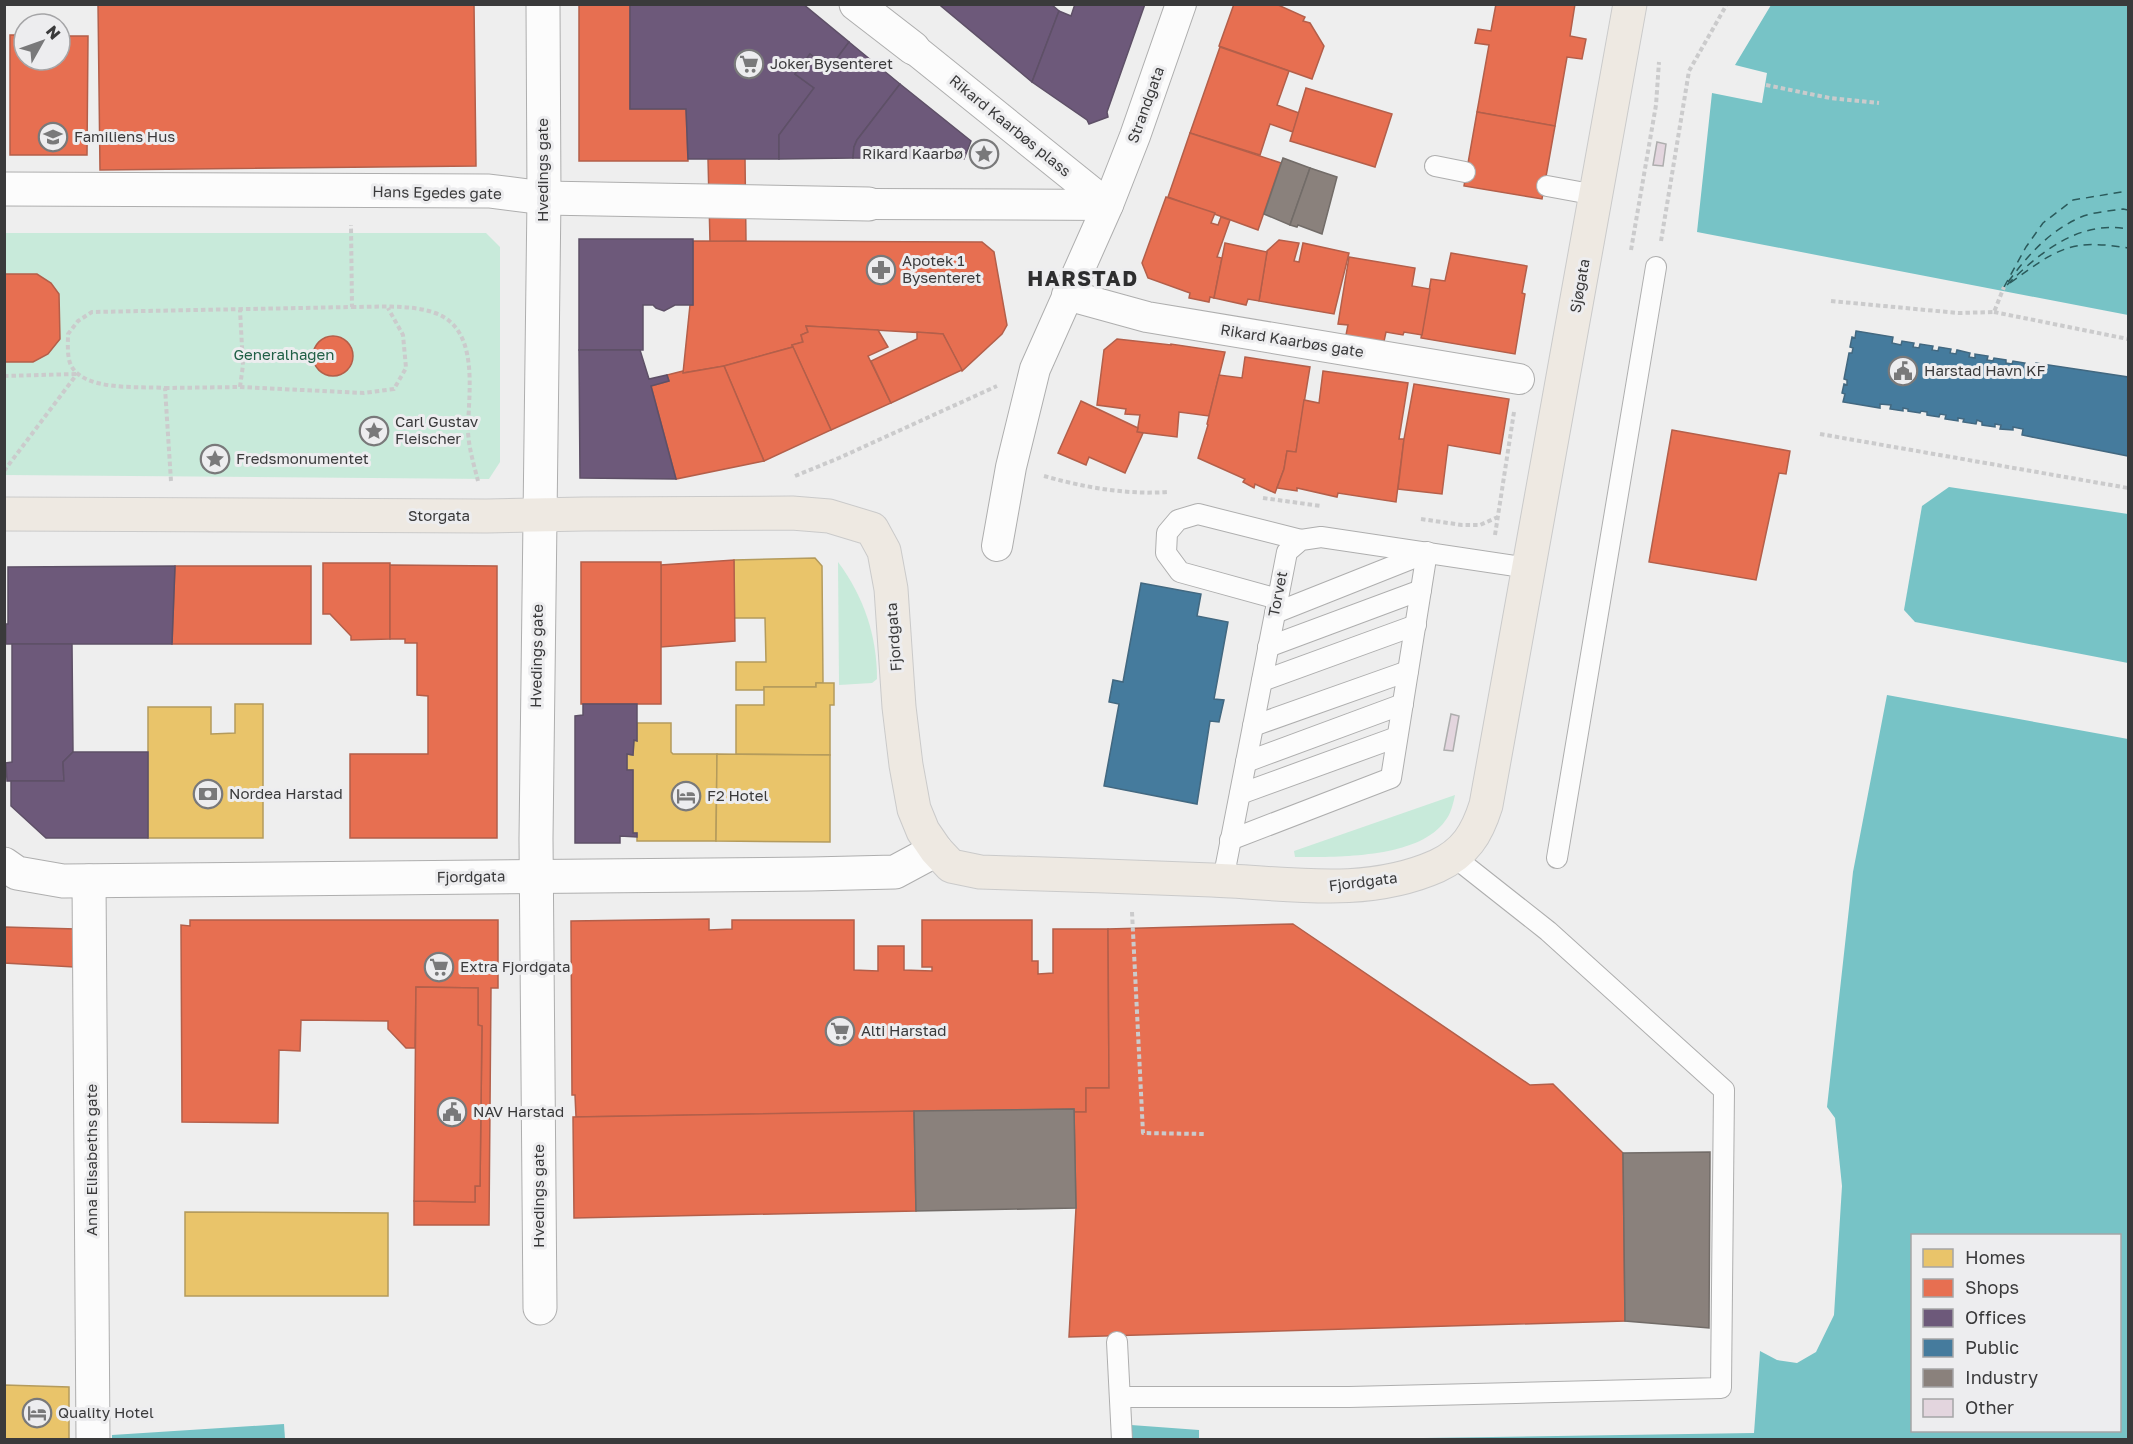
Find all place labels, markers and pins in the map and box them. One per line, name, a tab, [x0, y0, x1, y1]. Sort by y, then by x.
supermarket icon: Joker Bysenteret	[733, 48, 765, 80]
place label: Joker Bysenteret	[770, 54, 893, 72]
school or university icon: Familiens Hus	[37, 121, 69, 153]
place label: Familiens Hus	[74, 127, 175, 145]
place icon: Rikard Kaarbø	[968, 138, 1000, 170]
place label: Rikard Kaarbø	[862, 144, 963, 162]
place label: Apotek 1 Bysenteret	[902, 251, 981, 286]
pharmacy icon: Apotek 1 Bysenteret	[865, 254, 897, 286]
public building icon: Harstad Havn KF	[1887, 355, 1919, 387]
place label: Harstad Havn KF	[1924, 361, 2045, 379]
place label: Carl Gustav Fleischer	[395, 412, 479, 447]
place icon: Carl Gustav Fleischer	[358, 415, 390, 447]
place icon: Fredsmonumentet	[199, 443, 231, 475]
place label: Fredsmonumentet	[236, 449, 369, 467]
bank icon: Nordea Harstad	[192, 778, 224, 810]
hotel icon: F2 Hotel	[670, 780, 702, 812]
place label: Nordea Harstad	[229, 784, 343, 802]
place label: F2 Hotel	[707, 786, 768, 804]
supermarket icon: Extra Fjordgata	[423, 951, 455, 983]
place label: Extra Fjordgata	[460, 957, 571, 975]
supermarket icon: Alti Harstad	[824, 1015, 856, 1047]
place label: Alti Harstad	[861, 1021, 946, 1039]
public building icon: NAV Harstad	[436, 1096, 468, 1128]
place label: NAV Harstad	[473, 1102, 564, 1120]
hotel icon: Quality Hotel	[21, 1397, 53, 1429]
place label: Quality Hotel	[58, 1403, 154, 1421]

